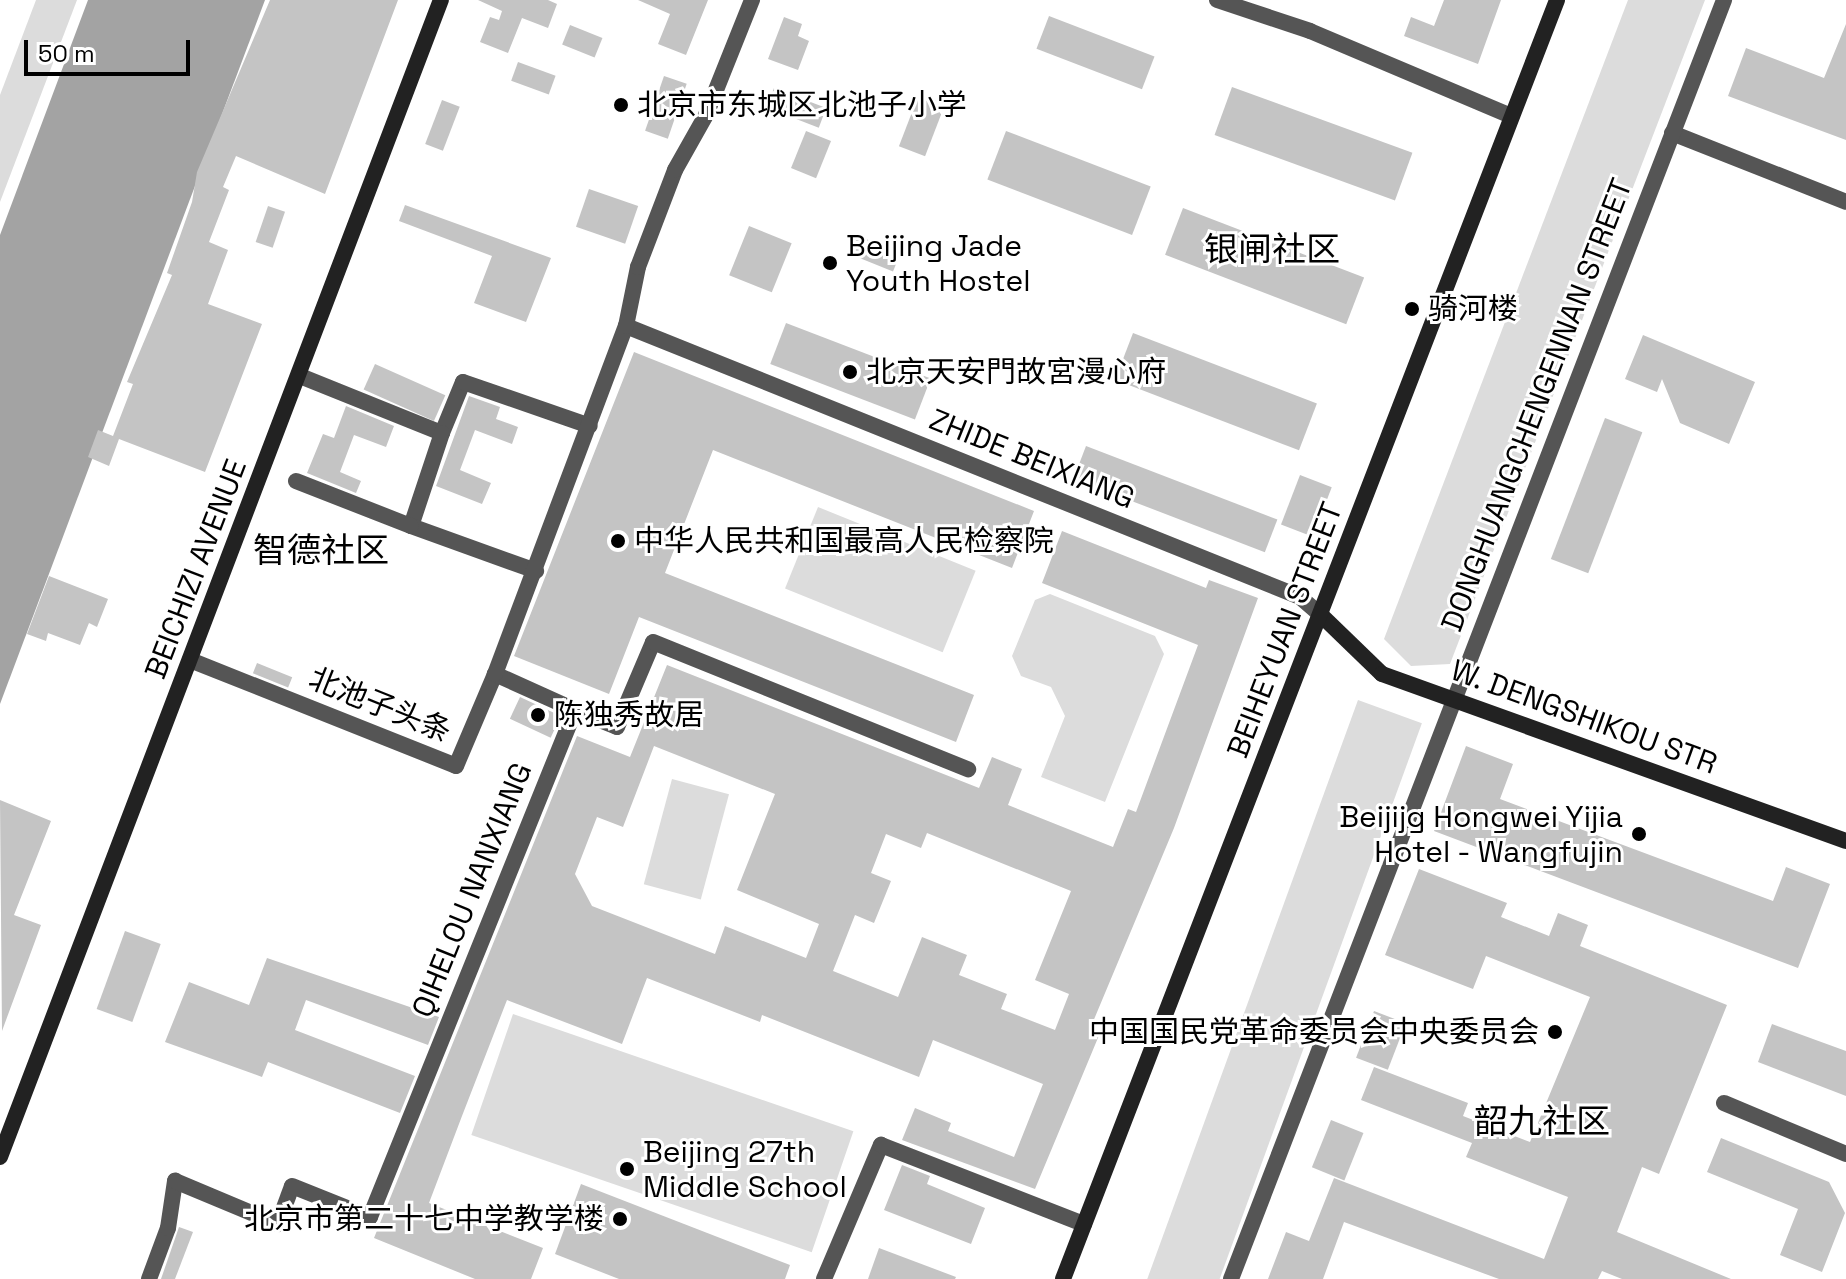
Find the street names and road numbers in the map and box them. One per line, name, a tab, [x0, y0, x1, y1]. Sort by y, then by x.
street label: DONGHUANGCHENGENNAN STREET	[1434, 174, 1640, 636]
street label: ZHIDE BEIXIANG	[924, 401, 1140, 517]
street label: BEICHIZI AVENUE	[138, 454, 254, 684]
street label: BEIHEYUAN STREET	[1220, 497, 1350, 763]
street label: W. DENGSHIKOU STR	[1446, 652, 1722, 782]
street label: 北池子头条	[304, 660, 456, 750]
street label: QIHELOU NANXIANG	[404, 757, 540, 1023]

